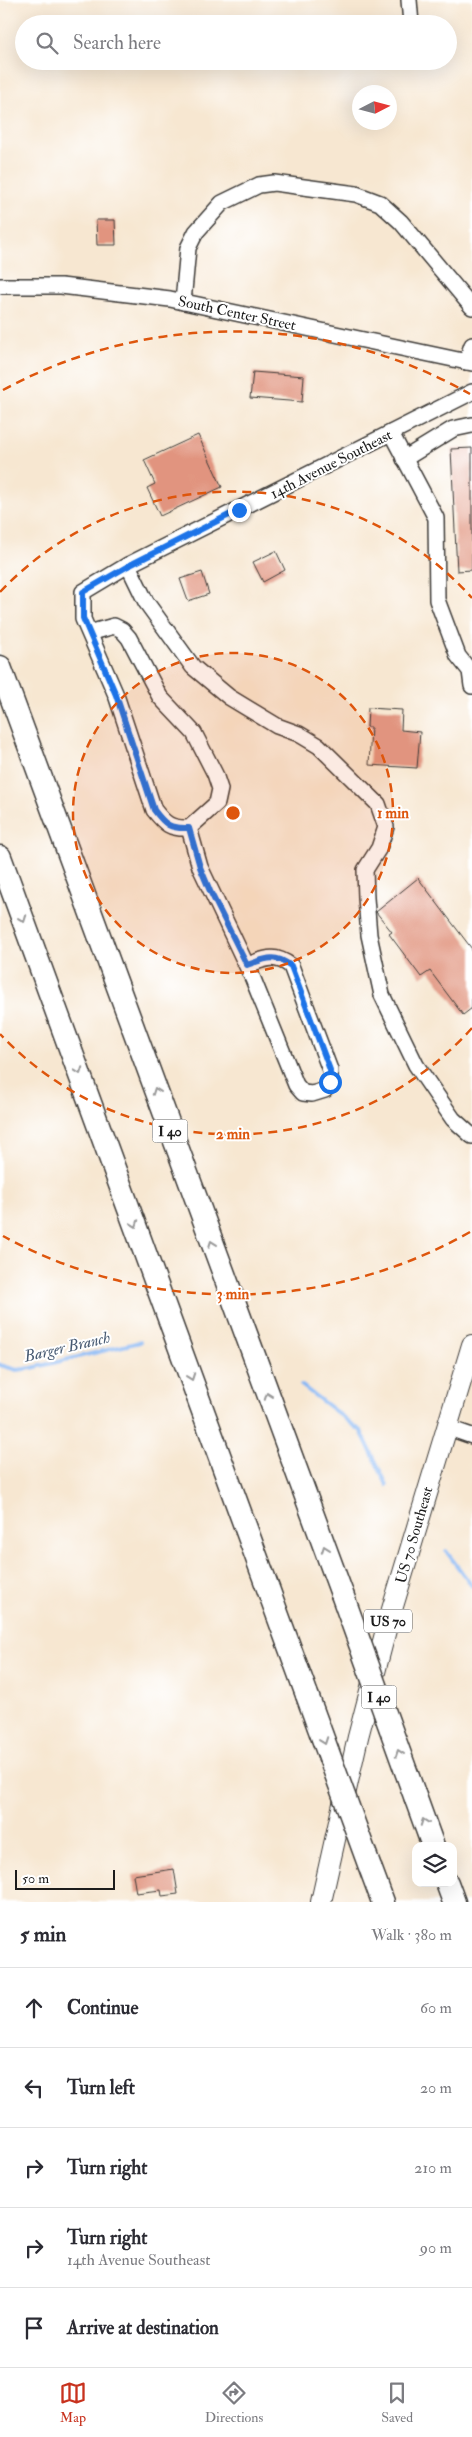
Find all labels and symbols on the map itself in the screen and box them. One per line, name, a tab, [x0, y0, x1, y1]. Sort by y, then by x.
north arrow	[352, 85, 397, 130]
street label: South Center Street	[176, 292, 298, 335]
street label: 14th Avenue Southeast	[267, 425, 396, 503]
route end	[228, 499, 251, 522]
centre of rings	[224, 804, 242, 822]
text: 1 min	[377, 804, 409, 823]
one-way arrow	[17, 914, 27, 923]
one-way arrow	[73, 1067, 83, 1075]
route start	[319, 1071, 342, 1094]
one-way arrow	[152, 1088, 162, 1096]
road number: I 40	[152, 1120, 188, 1142]
text: 2 min	[216, 1125, 250, 1144]
one-way arrow	[129, 1219, 139, 1228]
one-way arrow	[208, 1240, 218, 1249]
text: 3 min	[217, 1285, 249, 1304]
water label: Barger Branch	[21, 1327, 112, 1367]
one-way arrow	[185, 1372, 195, 1380]
one-way arrow	[264, 1393, 274, 1401]
street label: US 70 Southeast	[392, 1484, 437, 1586]
one-way arrow	[321, 1545, 331, 1553]
road number: US 70	[364, 1610, 412, 1632]
road number: I 40	[362, 1685, 396, 1708]
one-way arrow	[318, 1736, 328, 1744]
one-way arrow	[395, 1749, 405, 1758]
one-way arrow	[420, 1818, 430, 1827]
scale bar	[15, 1867, 115, 1890]

